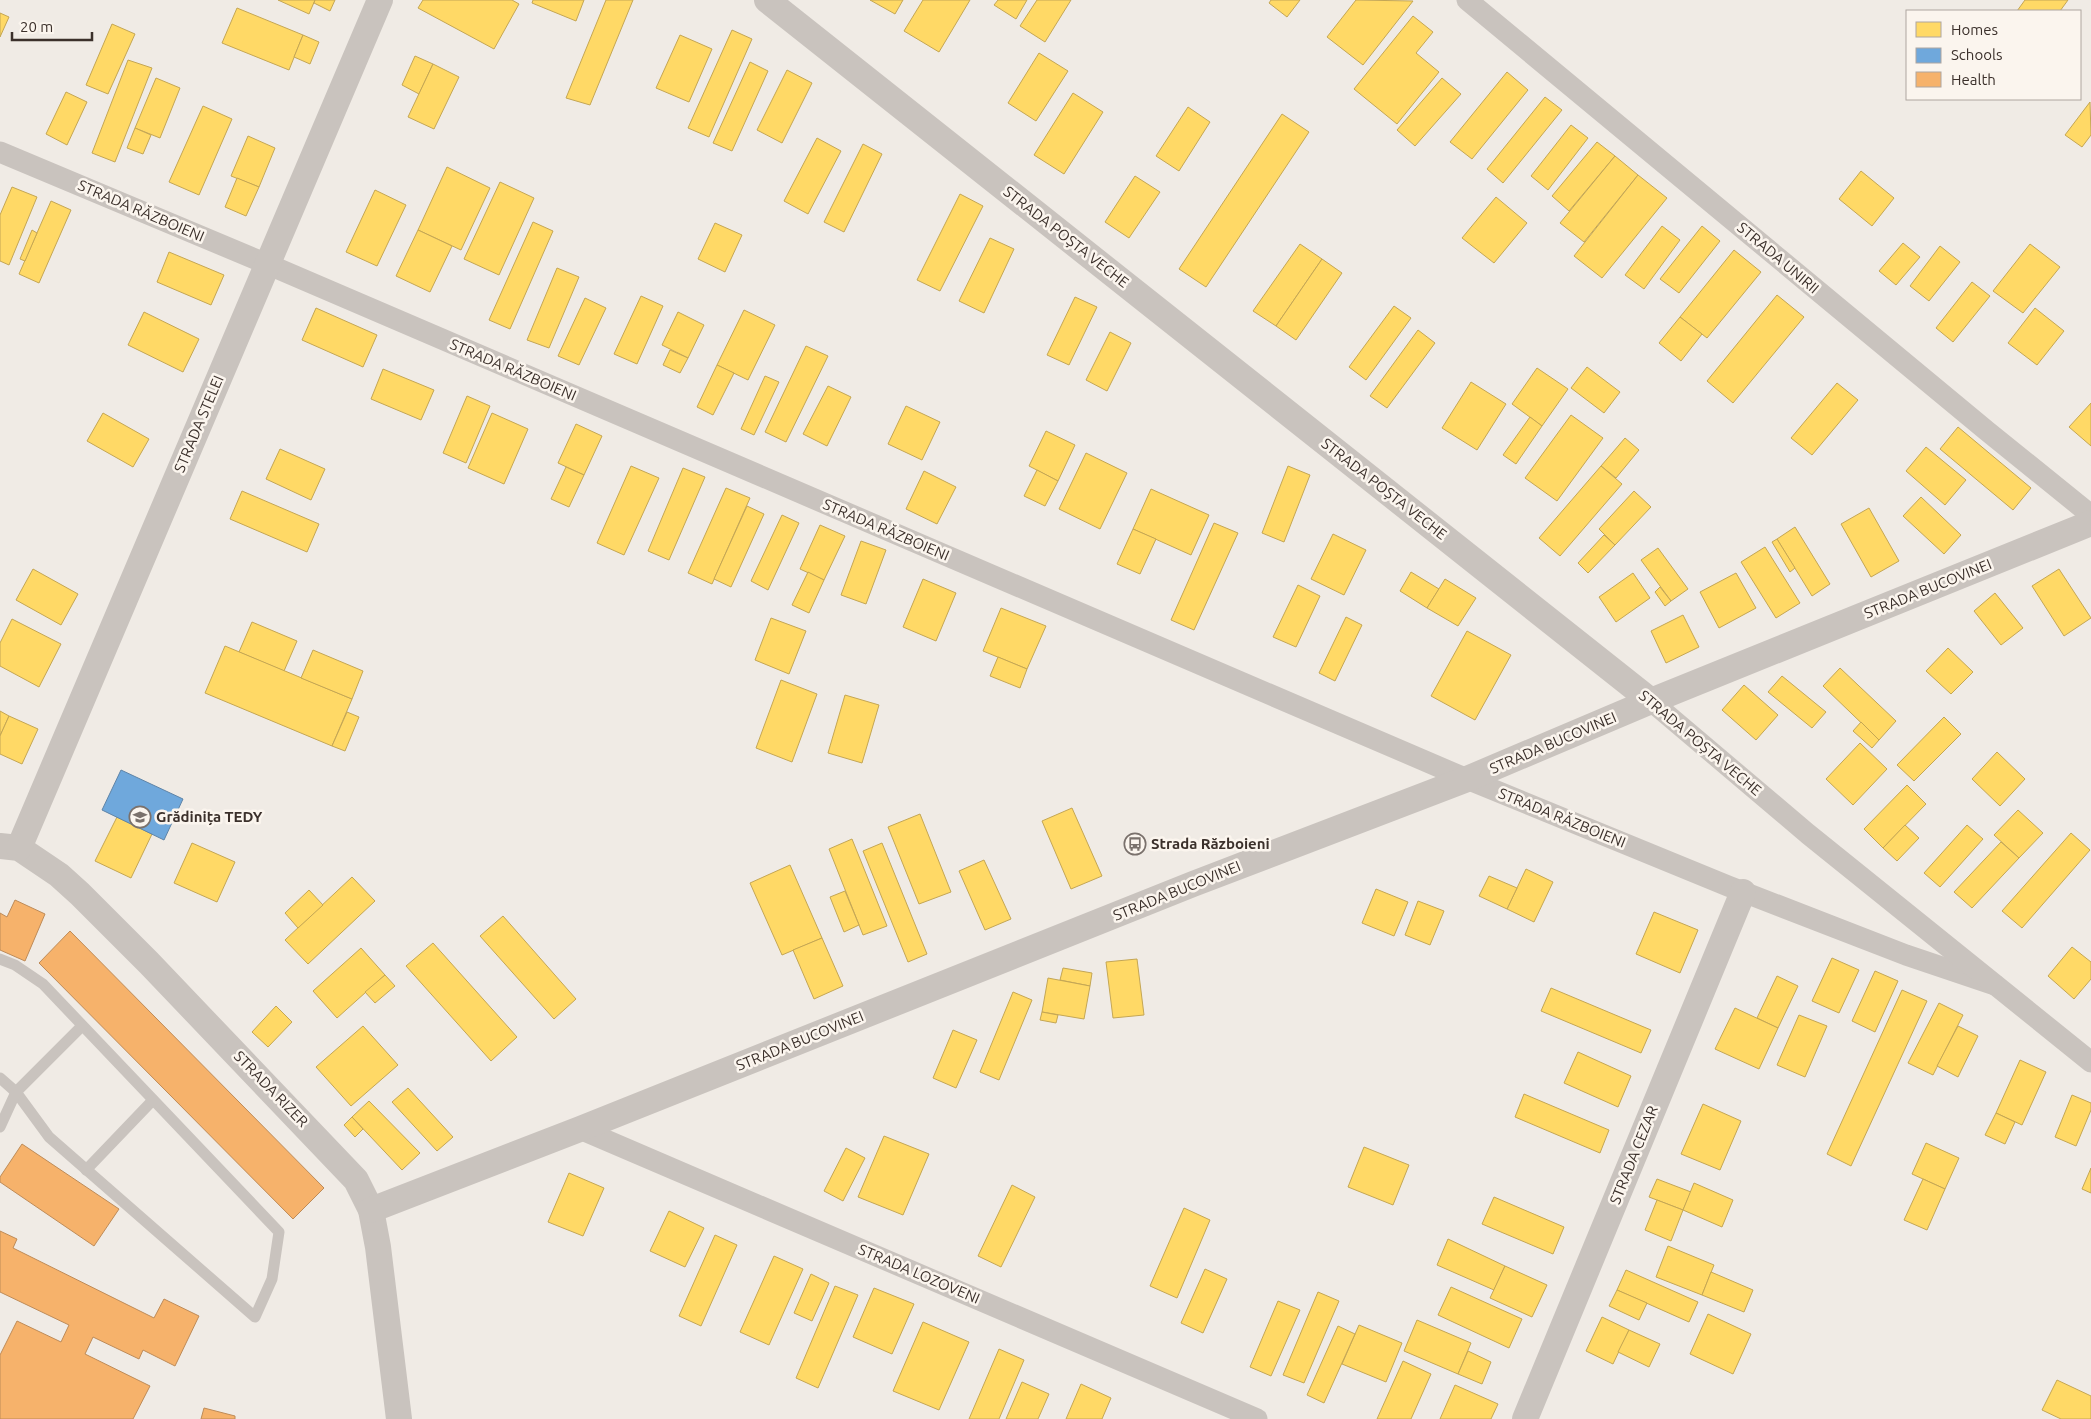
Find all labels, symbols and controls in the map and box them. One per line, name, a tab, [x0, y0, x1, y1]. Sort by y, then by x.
scale bar	[12, 10, 92, 42]
legend	[1906, 10, 2081, 100]
text: 20 m	[20, 18, 53, 35]
text: Homes	[1951, 21, 1998, 38]
text: Schools	[1951, 46, 2002, 63]
text: Health	[1951, 71, 1996, 88]
street label: STRADA RĂZBOIENI	[75, 176, 207, 245]
street label: STRADA POȘTA VECHE	[1000, 182, 1132, 291]
street label: STRADA UNIRII	[1734, 219, 1823, 297]
street label: STRADA RĂZBOIENI	[447, 335, 579, 404]
street label: STRADA STELEI	[170, 373, 227, 475]
street label: STRADA POȘTA VECHE	[1318, 434, 1450, 543]
street label: STRADA RĂZBOIENI	[820, 495, 952, 564]
street label: STRADA BUCOVINEI	[1862, 555, 1994, 622]
street label: STRADA POȘTA VECHE	[1636, 687, 1765, 799]
street label: STRADA BUCOVINEI	[1487, 708, 1619, 777]
street label: STRADA RĂZBOIENI	[1496, 784, 1628, 851]
school or university icon: Grădinița TEDY	[128, 805, 152, 829]
place label: Grădinița TEDY	[156, 808, 263, 825]
bus stop icon: Strada Războieni	[1123, 832, 1147, 856]
place label: Strada Războieni	[1151, 835, 1270, 852]
street label: STRADA BUCOVINEI	[1111, 857, 1243, 924]
street label: STRADA BUCOVINEI	[734, 1007, 866, 1074]
street label: STRADA RIZER	[231, 1047, 312, 1130]
street label: STRADA CEZAR	[1606, 1103, 1661, 1207]
street label: STRADA LOZOVENI	[856, 1240, 983, 1307]

